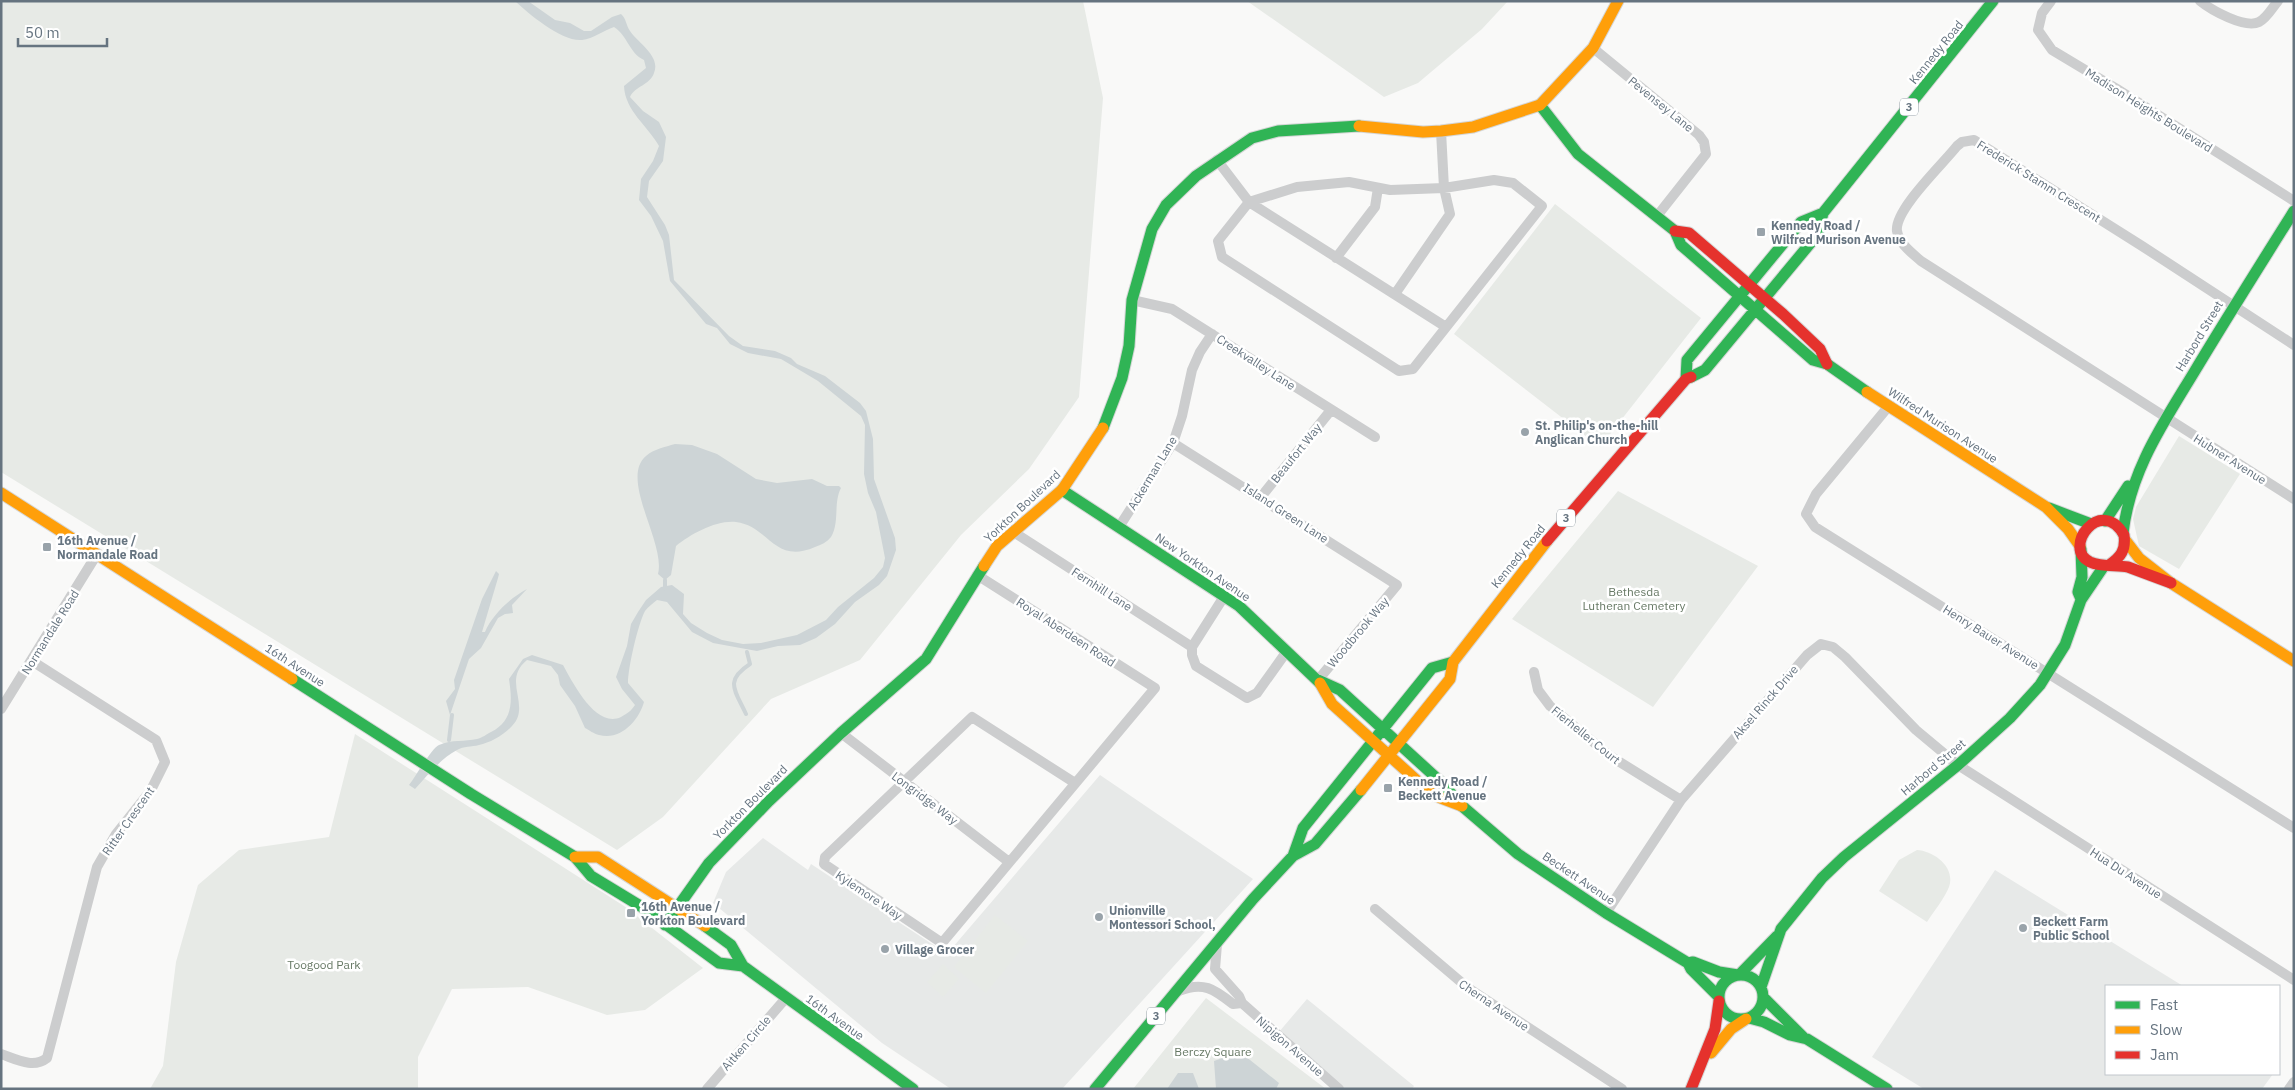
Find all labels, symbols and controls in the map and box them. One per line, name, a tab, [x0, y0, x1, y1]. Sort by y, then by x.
scale bar	[18, 15, 106, 47]
street label: Kennedy Road	[1906, 17, 1966, 87]
text: 50 m	[25, 23, 60, 42]
street label: Madison Heights Boulevard	[2083, 65, 2215, 155]
street label: Pevensey Lane	[1625, 73, 1697, 135]
road number: 3	[1900, 98, 1918, 115]
street label: Frederick Stamm Crescent	[1975, 137, 2103, 225]
place label: Kennedy Road / Wilfred Murison Avenue	[1771, 218, 1906, 247]
marker: Kennedy Road / Wilfred Murison Avenue	[1755, 226, 1767, 238]
street label: Harbord Street	[2172, 298, 2226, 374]
street label: Creekvalley Lane	[1214, 331, 1299, 393]
street label: Wilfred Murison Avenue	[1885, 384, 2001, 466]
place label: St. Philip's on-the-hill Anglican Church	[1535, 418, 1659, 447]
street label: Beaufort Way	[1267, 420, 1325, 486]
marker: St. Philip's on-the-hill Anglican Church	[1519, 426, 1531, 438]
street label: Hubner Avenue	[2191, 431, 2270, 488]
street label: Ackerman Lane	[1124, 433, 1180, 513]
street label: Yorkton Boulevard	[981, 467, 1063, 545]
street label: Island Green Lane	[1241, 480, 1332, 546]
road number: 3	[1557, 509, 1575, 526]
street label: Kennedy Road	[1488, 521, 1548, 591]
street label: New Yorkton Avenue	[1153, 530, 1254, 605]
place label: 16th Avenue / Normandale Road	[57, 533, 158, 562]
marker: 16th Avenue / Normandale Road	[41, 541, 53, 553]
street label: Fernhill Lane	[1069, 564, 1135, 614]
park label: Bethesda Lutheran Cemetery	[1582, 584, 1686, 613]
street label: Normandale Road	[18, 587, 82, 677]
street label: Royal Aberdeen Road	[1014, 594, 1118, 670]
street label: Woodbrook Way	[1324, 594, 1392, 670]
street label: Henry Bauer Avenue	[1940, 601, 2042, 673]
street label: 16th Avenue	[262, 640, 328, 690]
street label: Aksel Rinck Drive	[1729, 662, 1801, 742]
street label: Fierheller Court	[1549, 703, 1623, 767]
street label: Harbord Street	[1898, 736, 1968, 798]
street label: Yorkton Boulevard	[710, 762, 790, 842]
street label: Longridge Way	[889, 768, 961, 828]
place label: Kennedy Road / Beckett Avenue	[1398, 774, 1488, 803]
marker: Kennedy Road / Beckett Avenue	[1382, 782, 1394, 794]
street label: Ritter Crescent	[99, 784, 157, 858]
street label: Hua Du Avenue	[2087, 844, 2165, 902]
street label: Beckett Avenue	[1540, 848, 1619, 908]
street label: Kylemore Way	[833, 867, 905, 923]
place label: 16th Avenue / Yorkton Boulevard	[641, 899, 745, 928]
place label: Unionville Montessori School,	[1109, 903, 1216, 932]
marker: 16th Avenue / Yorkton Boulevard	[625, 907, 637, 919]
marker: Unionville Montessori School,	[1093, 911, 1105, 923]
place label: Beckett Farm Public School	[2033, 914, 2110, 943]
marker: Beckett Farm Public School	[2017, 922, 2029, 934]
place label: Village Grocer	[895, 942, 974, 957]
marker: Village Grocer	[879, 943, 891, 955]
park label: Toogood Park	[287, 957, 361, 972]
street label: Cherna Avenue	[1456, 976, 1532, 1034]
legend	[2105, 985, 2280, 1075]
street label: 16th Avenue	[803, 991, 867, 1043]
text: Fast	[2150, 995, 2178, 1014]
road number: 3	[1147, 1008, 1165, 1024]
street label: Aitken Circle	[718, 1012, 774, 1074]
street label: Nipigon Avenue	[1253, 1013, 1327, 1080]
text: Slow	[2150, 1020, 2183, 1039]
park label: Berczy Square	[1174, 1044, 1252, 1059]
text: Jam	[2150, 1045, 2179, 1064]

